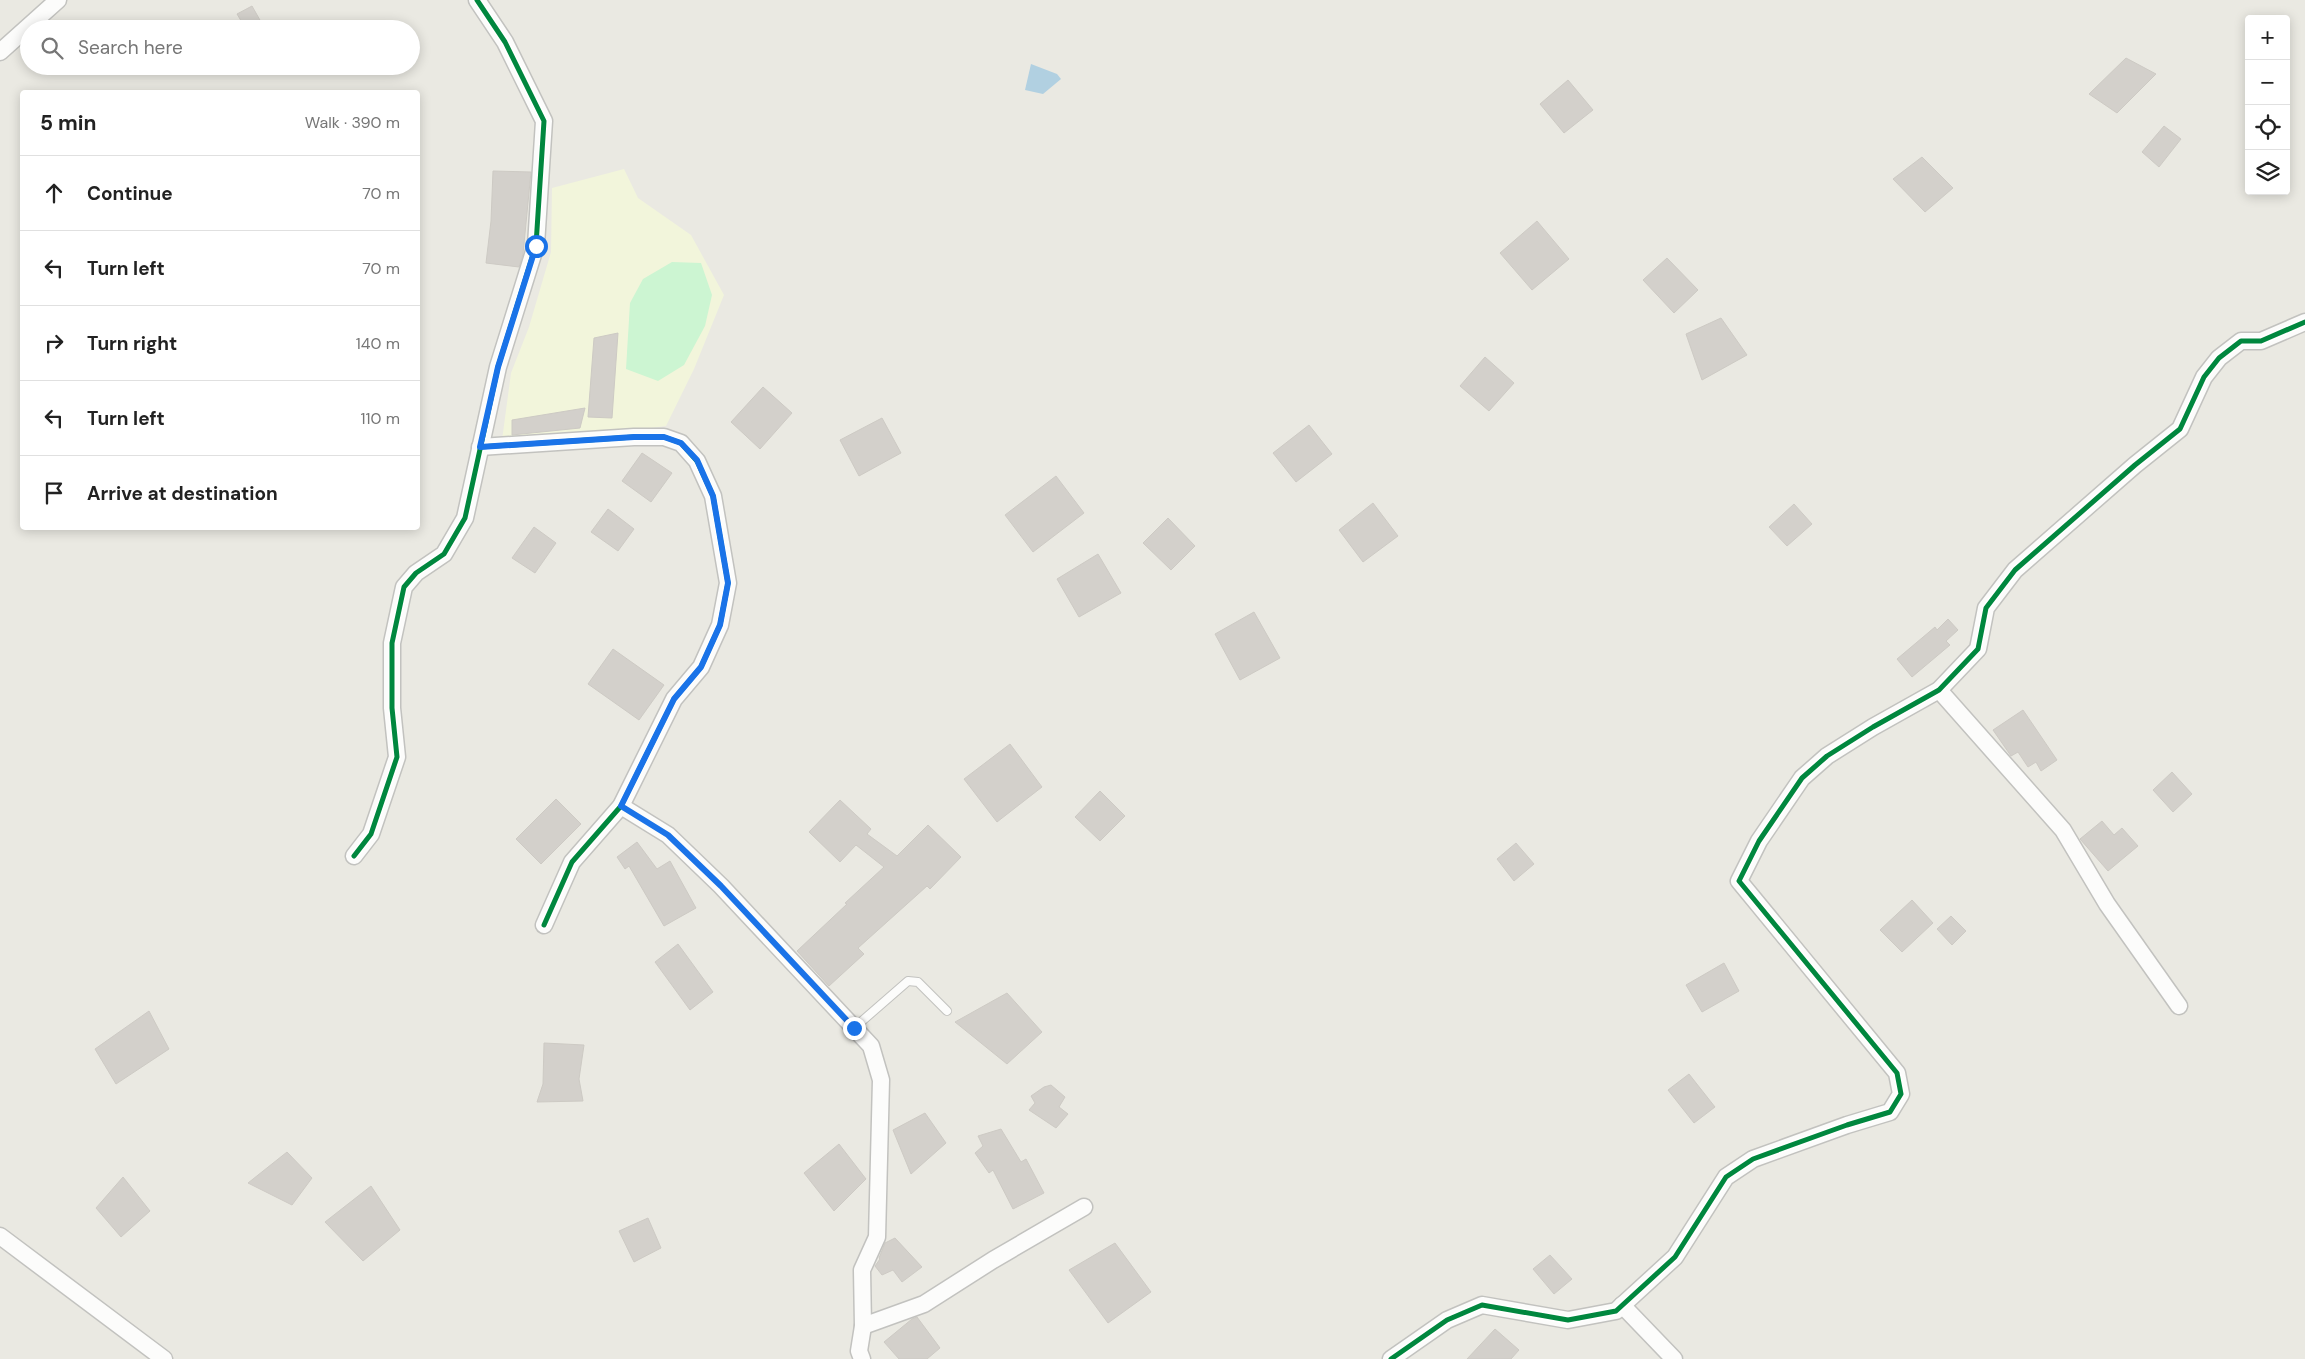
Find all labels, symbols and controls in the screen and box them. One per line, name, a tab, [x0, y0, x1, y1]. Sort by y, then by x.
map controls	[2245, 15, 2290, 195]
button: +	[2245, 15, 2290, 60]
search box	[20, 20, 420, 75]
icon: search	[38, 34, 66, 62]
text: Search here	[78, 35, 183, 60]
button: −	[2245, 60, 2290, 105]
button: locate	[2245, 105, 2290, 150]
text: 5 min	[40, 109, 96, 137]
text: Walk · 390 m	[305, 112, 400, 133]
button: layers	[2245, 150, 2290, 195]
icon: ahead	[40, 179, 68, 207]
text: Continue	[87, 181, 173, 206]
text: 70 m	[362, 183, 400, 204]
route start	[525, 235, 548, 258]
icon: left	[40, 254, 68, 282]
text: Turn left	[87, 256, 165, 281]
text: 70 m	[362, 258, 400, 279]
icon: right	[40, 329, 68, 357]
text: Turn right	[87, 331, 177, 356]
text: 140 m	[356, 333, 400, 354]
icon: left	[40, 404, 68, 432]
text: Turn left	[87, 406, 165, 431]
text: 110 m	[361, 408, 400, 429]
icon: arrive	[40, 479, 68, 507]
text: Arrive at destination	[87, 481, 278, 506]
route end	[843, 1017, 866, 1040]

